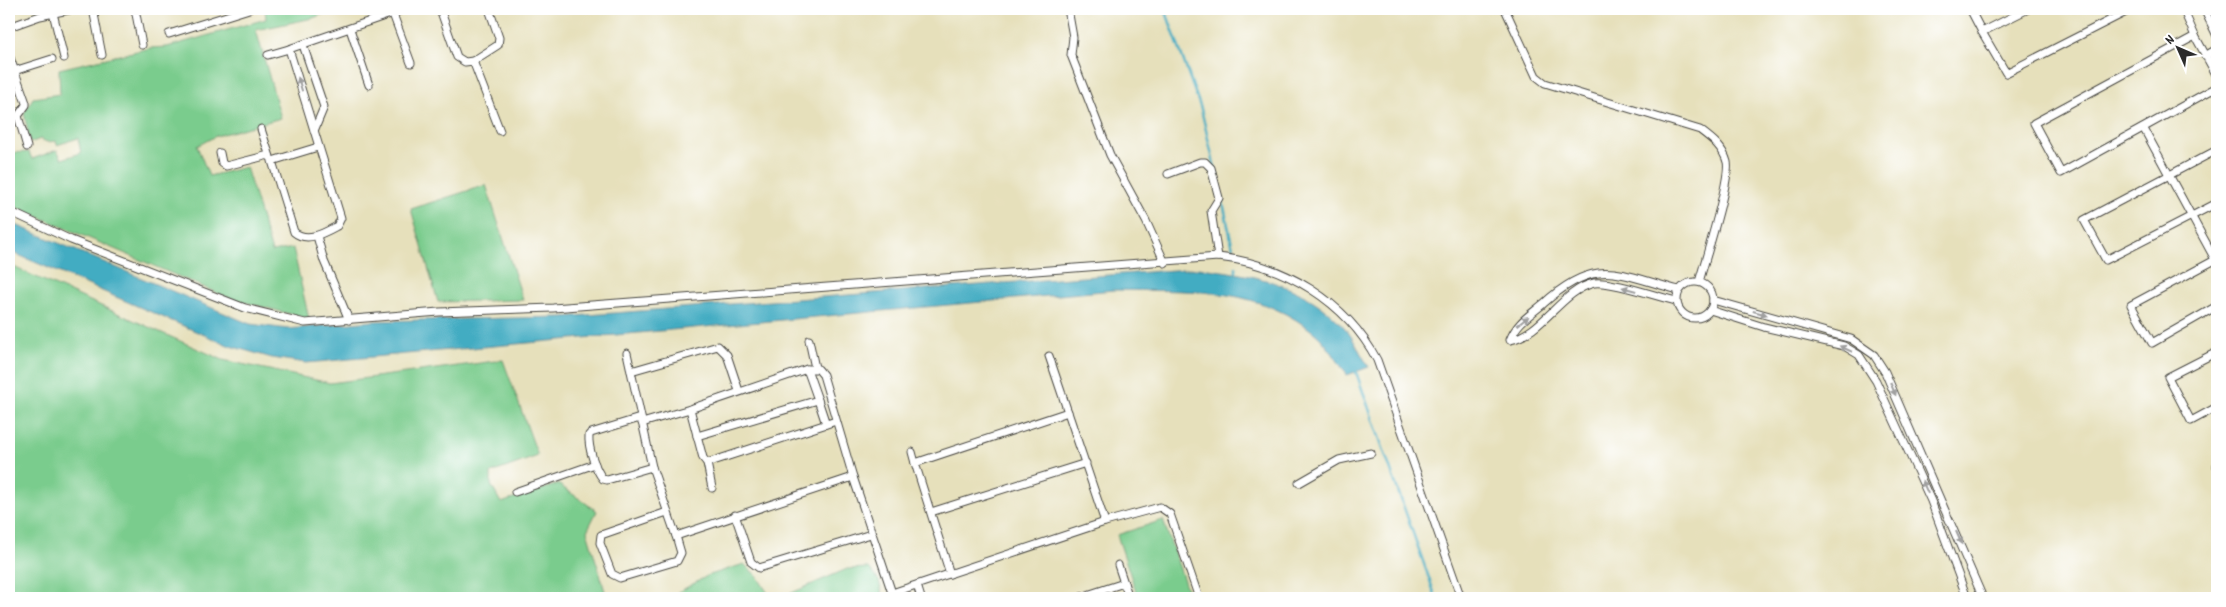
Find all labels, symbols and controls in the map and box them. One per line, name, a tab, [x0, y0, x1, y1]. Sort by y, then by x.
north arrow	[2154, 22, 2204, 72]
text: N	[2161, 31, 2180, 50]
one-way arrow	[295, 77, 303, 92]
one-way arrow	[1621, 285, 1637, 293]
one-way arrow	[1752, 310, 1767, 318]
one-way arrow	[1516, 315, 1529, 326]
one-way arrow	[1839, 344, 1853, 352]
one-way arrow	[1889, 382, 1897, 396]
one-way arrow	[1920, 480, 1928, 494]
one-way arrow	[1955, 531, 1963, 545]

